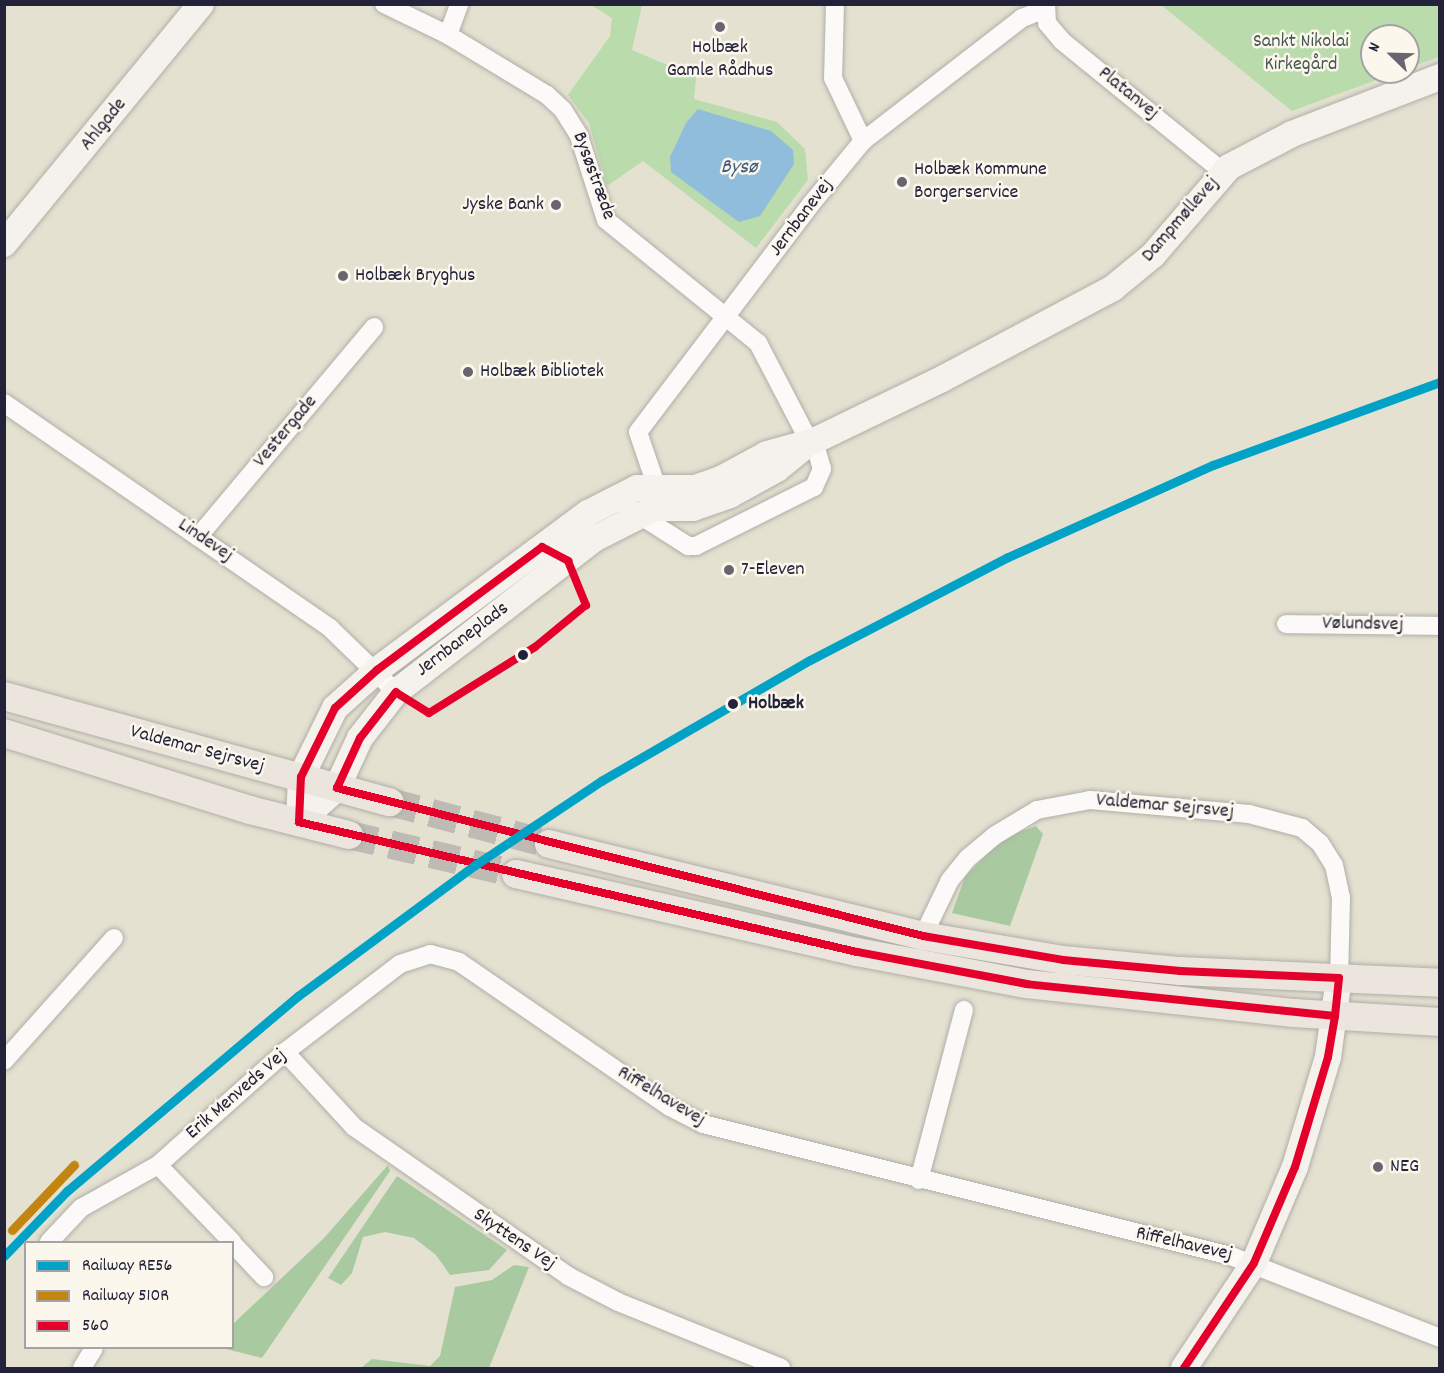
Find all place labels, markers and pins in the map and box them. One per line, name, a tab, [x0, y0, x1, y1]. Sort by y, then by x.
marker: Holbæk Gamle Rådhus	[713, 20, 727, 34]
place label: Holbæk Gamle Rådhus	[667, 36, 773, 83]
place label: Holbæk Kommune Borgerservice	[914, 158, 1047, 205]
marker: Holbæk Kommune Borgerservice	[895, 175, 909, 189]
place label: Jyske Bank	[462, 193, 544, 217]
marker: Jyske Bank	[549, 198, 563, 212]
place label: Holbæk Bryghus	[355, 264, 475, 288]
marker: Holbæk Bryghus	[336, 269, 350, 283]
place label: Holbæk Bibliotek	[480, 360, 604, 384]
marker: Holbæk Bibliotek	[461, 365, 475, 379]
place label: 7-Eleven	[741, 558, 805, 582]
marker: 7-Eleven	[722, 563, 736, 577]
unlabelled marker	[517, 649, 529, 661]
place label: Holbæk	[748, 692, 804, 716]
marker: Holbæk	[723, 694, 743, 714]
place label: NEG	[1390, 1155, 1419, 1179]
marker: NEG	[1371, 1160, 1385, 1174]

